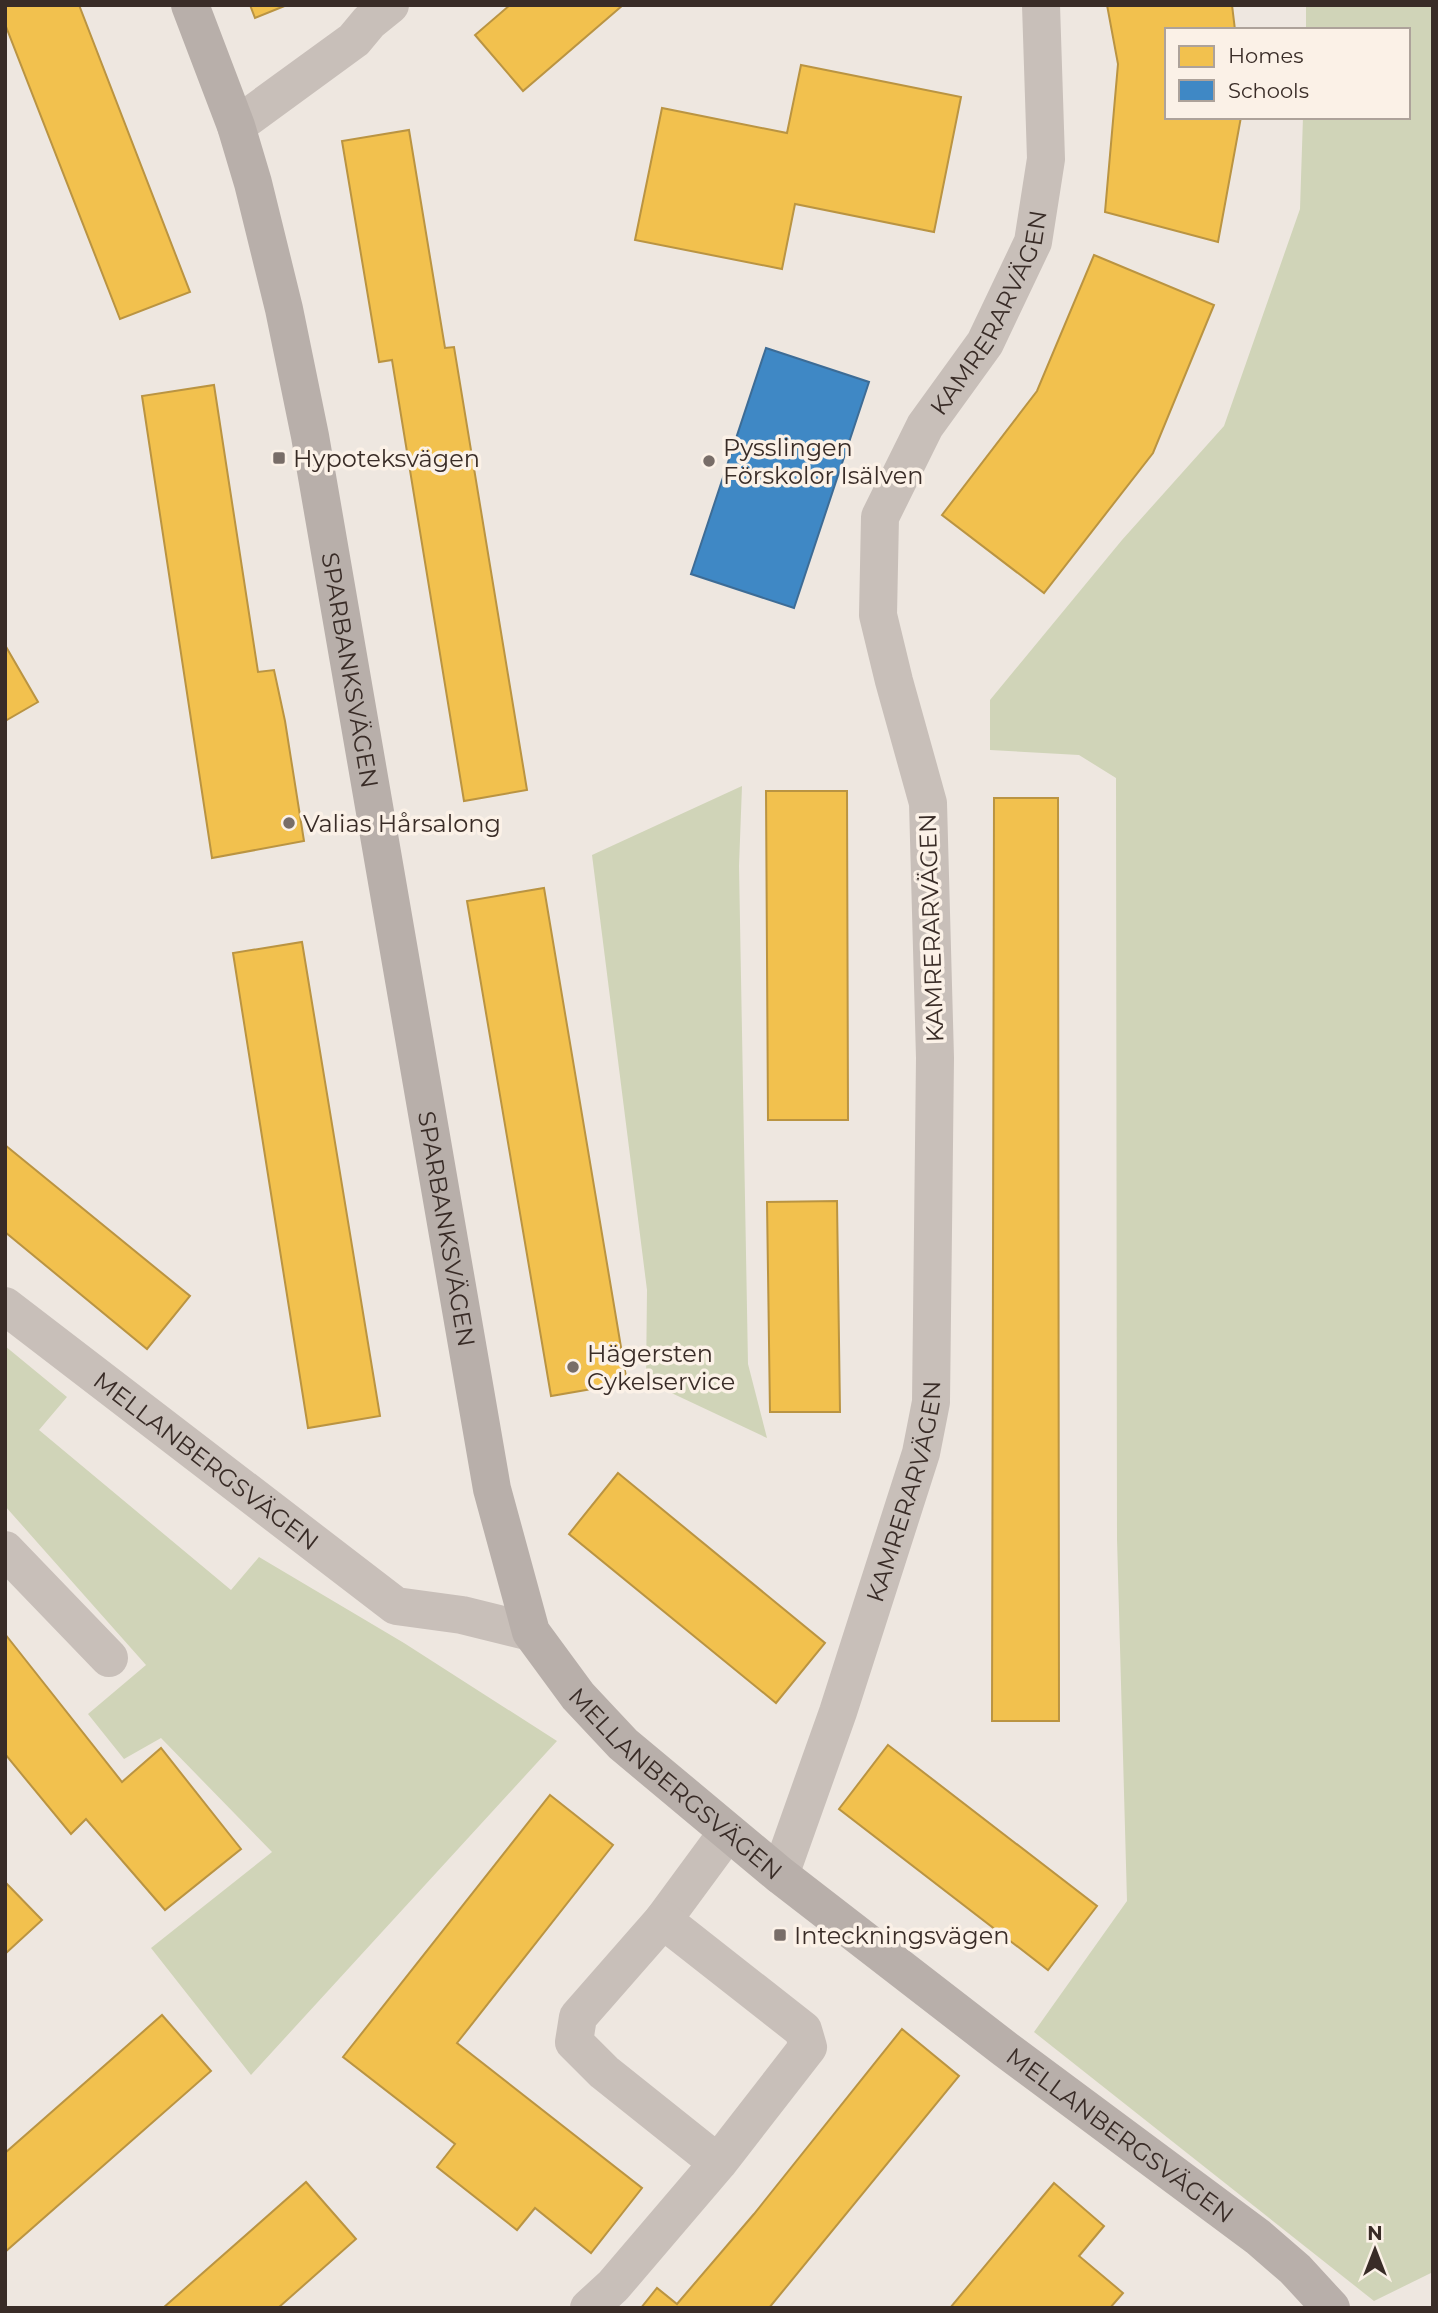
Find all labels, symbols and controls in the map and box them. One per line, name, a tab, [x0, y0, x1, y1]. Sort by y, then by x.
legend	[1165, 28, 1410, 119]
text: Homes	[1228, 43, 1303, 68]
text: Schools	[1228, 78, 1309, 103]
street label: KAMRERARVÄGEN	[923, 208, 1052, 420]
place label: Pysslingen Förskolor Isälven	[723, 433, 923, 490]
place label: Hypoteksvägen	[293, 444, 480, 473]
marker: Hypoteksvägen	[271, 450, 287, 466]
marker: Pysslingen Förskolor Isälven	[701, 453, 717, 469]
street label: SPARBANKSVÄGEN	[316, 550, 385, 790]
place label: Valias Hårsalong	[303, 809, 501, 838]
street label: KAMRERARVÄGEN	[913, 813, 949, 1043]
marker: Valias Hårsalong	[281, 815, 297, 831]
street label: SPARBANKSVÄGEN	[412, 1109, 482, 1349]
place label: Hägersten Cykelservice	[587, 1339, 735, 1396]
marker: Hägersten Cykelservice	[565, 1359, 581, 1375]
street label: MELLANBERGSVÄGEN	[88, 1365, 325, 1556]
street label: KAMRERARVÄGEN	[860, 1380, 946, 1605]
street label: MELLANBERGSVÄGEN	[563, 1681, 789, 1886]
place label: Inteckningsvägen	[794, 1921, 1009, 1950]
marker: Inteckningsvägen	[772, 1927, 788, 1943]
street label: MELLANBERGSVÄGEN	[1001, 2041, 1240, 2229]
north arrow	[1340, 2215, 1410, 2285]
text: N	[1367, 2222, 1383, 2245]

